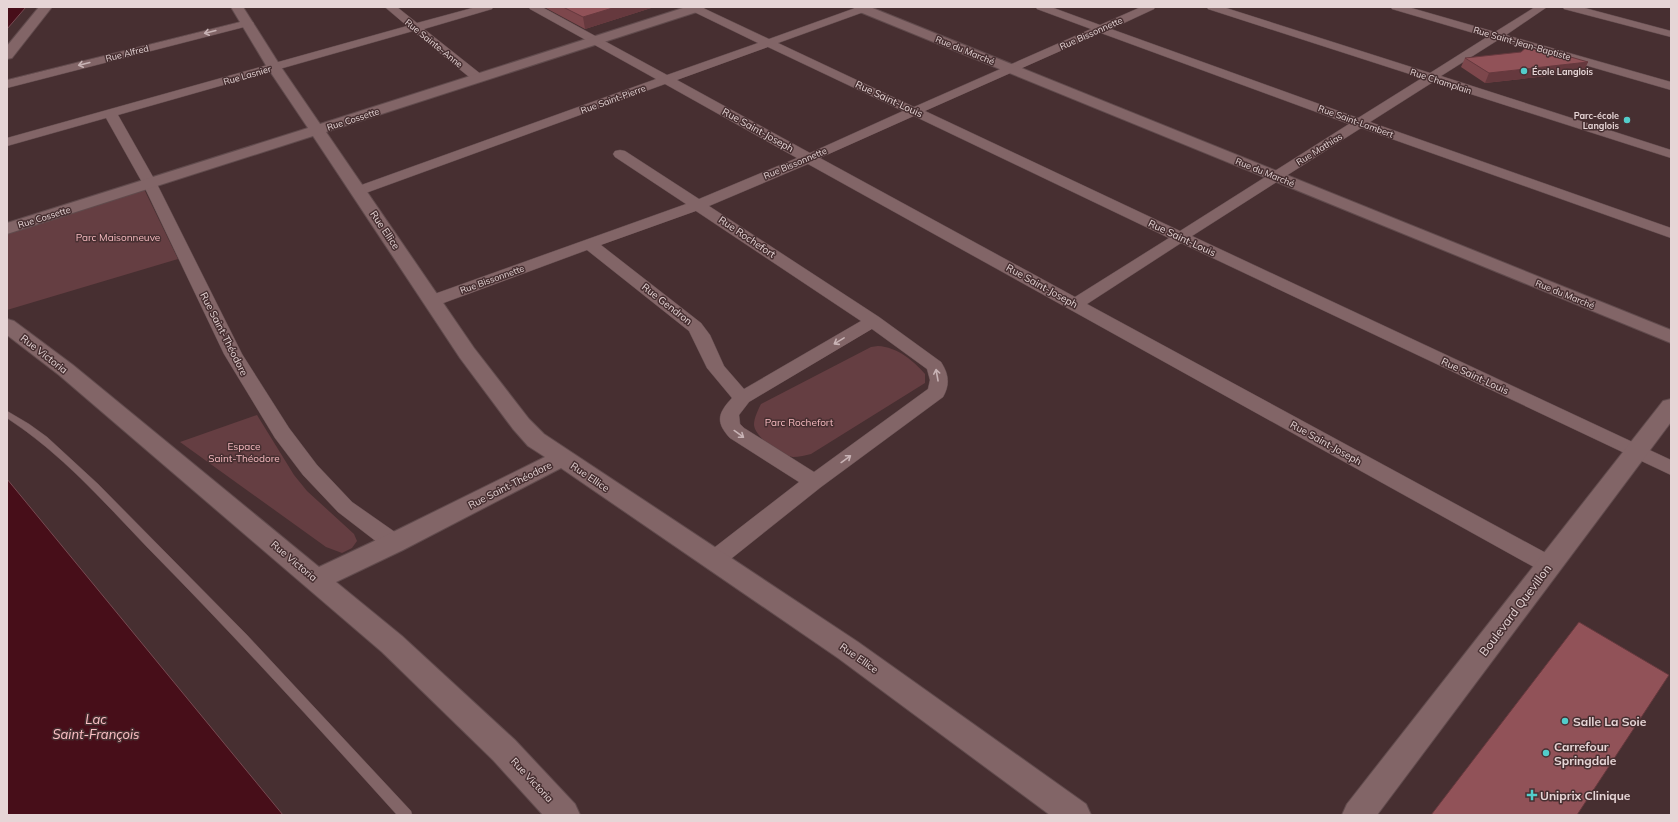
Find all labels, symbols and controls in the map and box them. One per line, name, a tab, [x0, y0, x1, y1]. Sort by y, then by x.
street label: Rue Bissonnette	[1058, 14, 1124, 52]
street label: Rue Sainte-Anne	[403, 16, 465, 70]
street label: Rue Saint-Jean-Baptiste	[1472, 24, 1572, 62]
one-way arrow	[204, 29, 217, 37]
street label: Rue du Marché	[934, 33, 996, 67]
street label: Rue Alfred	[104, 42, 150, 64]
one-way arrow	[78, 61, 91, 68]
street label: Rue Lasnier	[222, 63, 273, 87]
street label: Rue Champlain	[1409, 66, 1473, 96]
marker: École Langlois	[1519, 66, 1529, 76]
place label: École Langlois	[1532, 66, 1594, 77]
street label: Rue Saint-Louis	[853, 78, 925, 120]
street label: Rue Saint-Pierre	[579, 82, 647, 116]
street label: Rue Saint-Lambert	[1317, 102, 1395, 140]
street label: Rue Cossette	[325, 105, 381, 133]
street label: Rue Saint-Joseph	[720, 105, 796, 155]
place label: Parc-école Langlois	[1574, 110, 1619, 131]
marker: Parc-école Langlois	[1622, 115, 1632, 125]
street label: Rue Mathias	[1294, 130, 1344, 168]
street label: Rue Bissonnette	[762, 145, 828, 181]
street label: Rue du Marché	[1234, 155, 1296, 189]
street label: Rue Cossette	[16, 204, 72, 230]
street label: Rue Ellice	[367, 208, 403, 252]
street label: Rue Rochefort	[716, 213, 778, 261]
street label: Rue Saint-Louis	[1146, 217, 1218, 259]
park label: Parc Maisonneuve	[76, 231, 160, 244]
street label: Rue Saint-Joseph	[1004, 261, 1080, 311]
street label: Rue Bissonnette	[458, 262, 526, 296]
street label: Rue du Marché	[1534, 277, 1596, 311]
street label: Rue Gendron	[639, 280, 695, 328]
street label: Rue Saint-Théodore	[197, 290, 251, 378]
street label: Rue Victoria	[18, 332, 70, 376]
one-way arrow	[833, 337, 845, 345]
street label: Rue Saint-Louis	[1439, 355, 1511, 397]
one-way arrow	[933, 369, 941, 382]
park label: Parc Rochefort	[765, 416, 834, 429]
street label: Rue Saint-Joseph	[1288, 418, 1364, 468]
one-way arrow	[734, 430, 745, 438]
park label: Espace Saint-Théodore	[208, 440, 280, 465]
one-way arrow	[840, 454, 851, 463]
street label: Rue Saint-Théodore	[466, 458, 554, 512]
street label: Rue Ellice	[568, 459, 612, 495]
street label: Rue Victoria	[268, 538, 320, 584]
street label: Boulevard Quevillon	[1476, 561, 1554, 659]
street label: Rue Ellice	[837, 640, 881, 676]
water label: Lac Saint-François	[52, 711, 140, 742]
place label: Salle La Soie	[1573, 714, 1647, 729]
marker: Salle La Soie	[1560, 716, 1570, 726]
place label: Carrefour Springdale	[1554, 739, 1617, 768]
marker: Carrefour Springdale	[1541, 748, 1551, 758]
street label: Rue Victoria	[508, 755, 556, 805]
place label: Uniprix Clinique	[1540, 788, 1631, 803]
marker: Uniprix Clinique	[1527, 790, 1537, 800]

